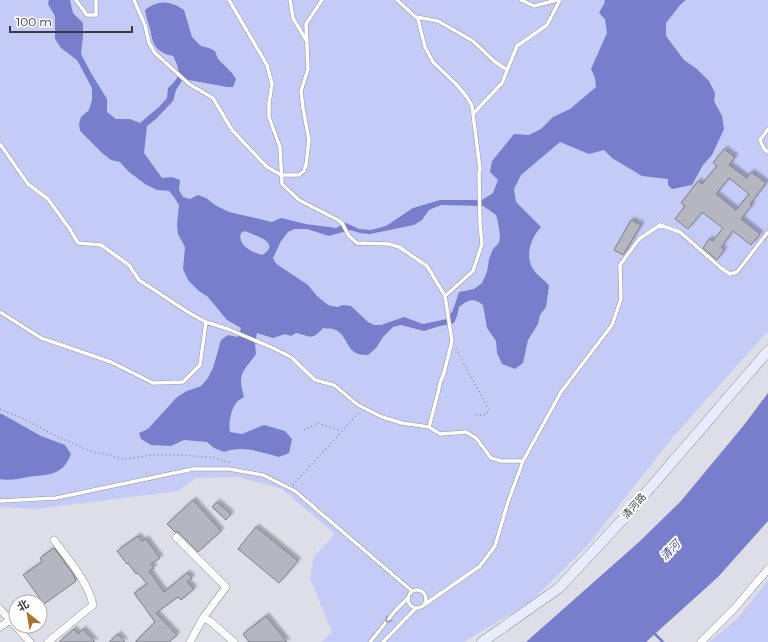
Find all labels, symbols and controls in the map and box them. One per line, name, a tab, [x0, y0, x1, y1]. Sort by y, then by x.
scale bar	[10, 8, 132, 34]
text: 100 m	[16, 14, 52, 29]
street label: 清河路	[619, 490, 649, 522]
water label: 清河	[657, 536, 684, 563]
north arrow	[8, 594, 48, 634]
text: 北	[15, 597, 31, 614]
one-way arrow	[385, 615, 392, 622]

